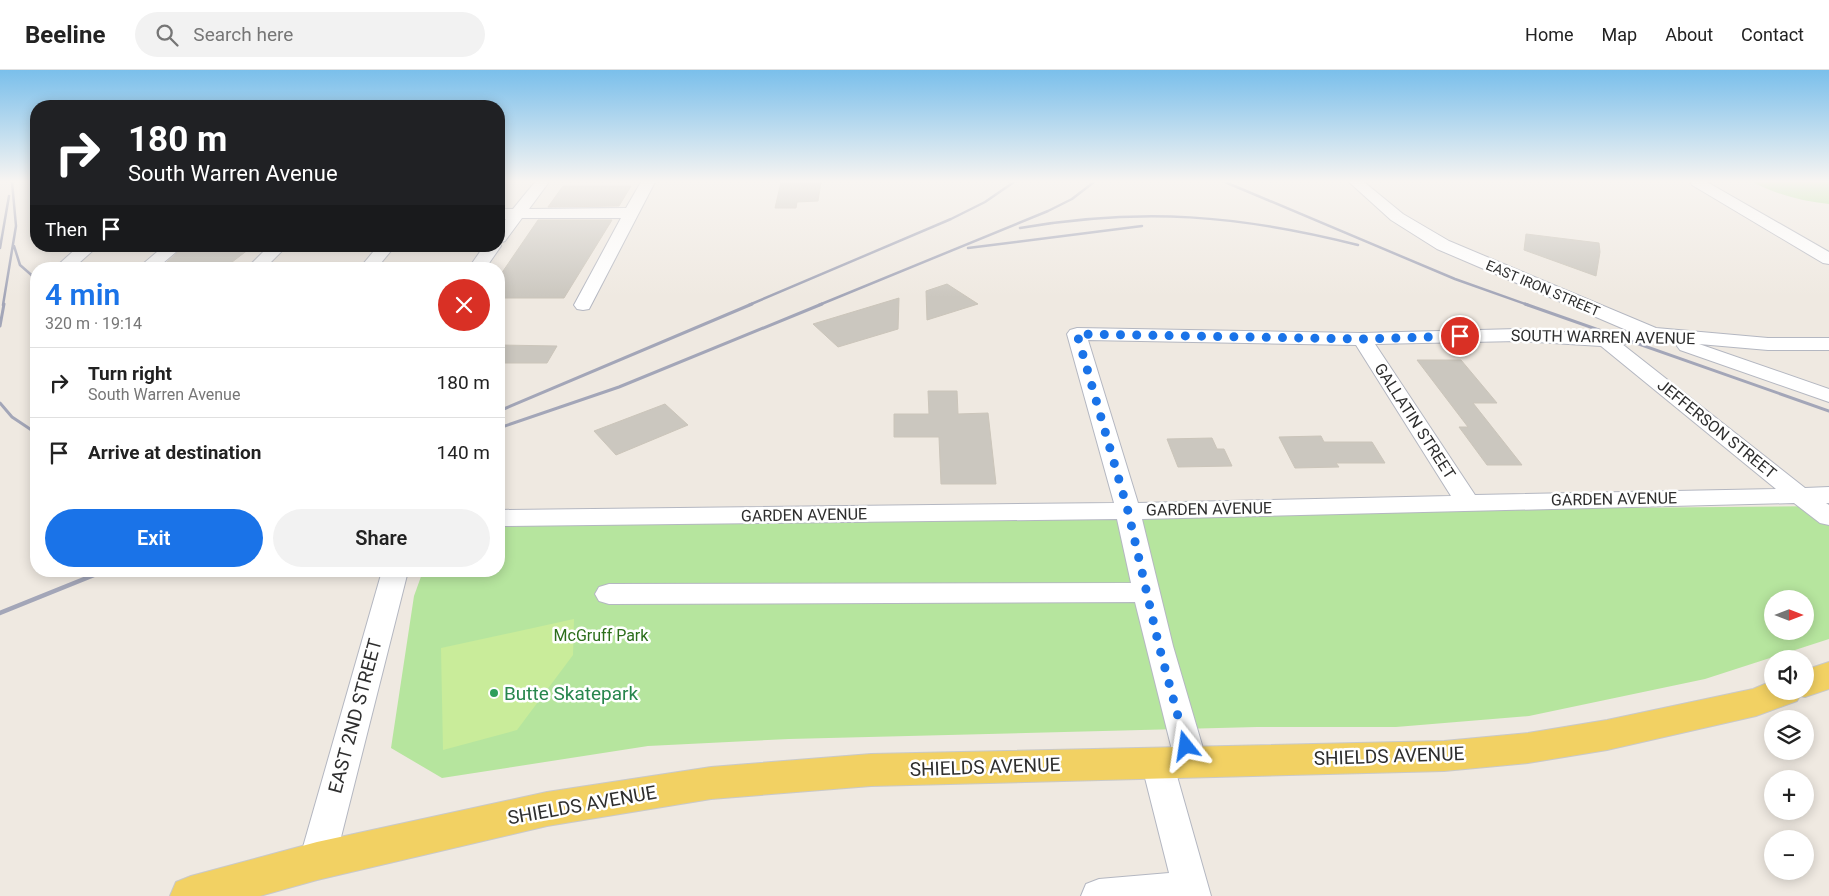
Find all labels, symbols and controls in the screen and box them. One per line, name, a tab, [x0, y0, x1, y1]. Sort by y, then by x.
search box	[135, 12, 485, 57]
text: Beeline	[25, 21, 105, 49]
icon: search	[153, 21, 181, 49]
text: Search here	[193, 23, 293, 46]
text: Home	[1525, 24, 1574, 45]
text: Map	[1602, 24, 1637, 45]
text: About	[1665, 24, 1713, 45]
text: Contact	[1741, 24, 1804, 45]
text: 180 m	[128, 119, 227, 160]
icon: right	[45, 120, 110, 185]
text: South Warren Avenue	[128, 161, 338, 186]
icon: arrive	[97, 215, 125, 243]
text: Then	[45, 218, 87, 241]
street label: EAST IRON STREET	[1484, 257, 1603, 319]
text: 4 min	[45, 277, 120, 312]
button: close	[438, 279, 490, 331]
text: 320 m · 19:14	[45, 314, 142, 333]
pin	[1439, 315, 1481, 357]
icon: arrive	[1446, 322, 1474, 350]
street label: SOUTH WARREN AVENUE	[1511, 326, 1695, 348]
street label: GALLATIN STREET	[1370, 360, 1460, 483]
text: Turn right	[88, 362, 172, 385]
icon: right	[45, 369, 73, 397]
text: 180 m	[437, 371, 490, 394]
street label: JEFFERSON STREET	[1654, 375, 1781, 483]
text: South Warren Avenue	[88, 385, 240, 404]
icon: arrive	[45, 439, 73, 467]
text: Arrive at destination	[88, 441, 261, 464]
text: 140 m	[437, 441, 490, 464]
street label: GARDEN AVENUE	[1551, 488, 1677, 510]
street label: GARDEN AVENUE	[1146, 498, 1272, 520]
street label: GARDEN AVENUE	[741, 504, 867, 526]
button: Exit	[45, 509, 263, 567]
button: Share	[273, 509, 490, 567]
north arrow	[1764, 590, 1814, 640]
map controls	[1764, 590, 1814, 880]
park label: McGruff Park	[554, 626, 649, 645]
street label: EAST 2ND STREET	[323, 636, 387, 796]
button: sound	[1764, 650, 1814, 700]
place label: Butte Skatepark	[504, 682, 639, 705]
marker: Butte Skatepark	[488, 687, 500, 699]
button: layers	[1764, 710, 1814, 760]
position arrow	[1159, 719, 1211, 771]
street label: SHIELDS AVENUE	[1313, 742, 1465, 770]
street label: SHIELDS AVENUE	[909, 753, 1061, 781]
button: +	[1764, 770, 1814, 820]
street label: SHIELDS AVENUE	[506, 781, 658, 829]
button: −	[1764, 830, 1814, 880]

